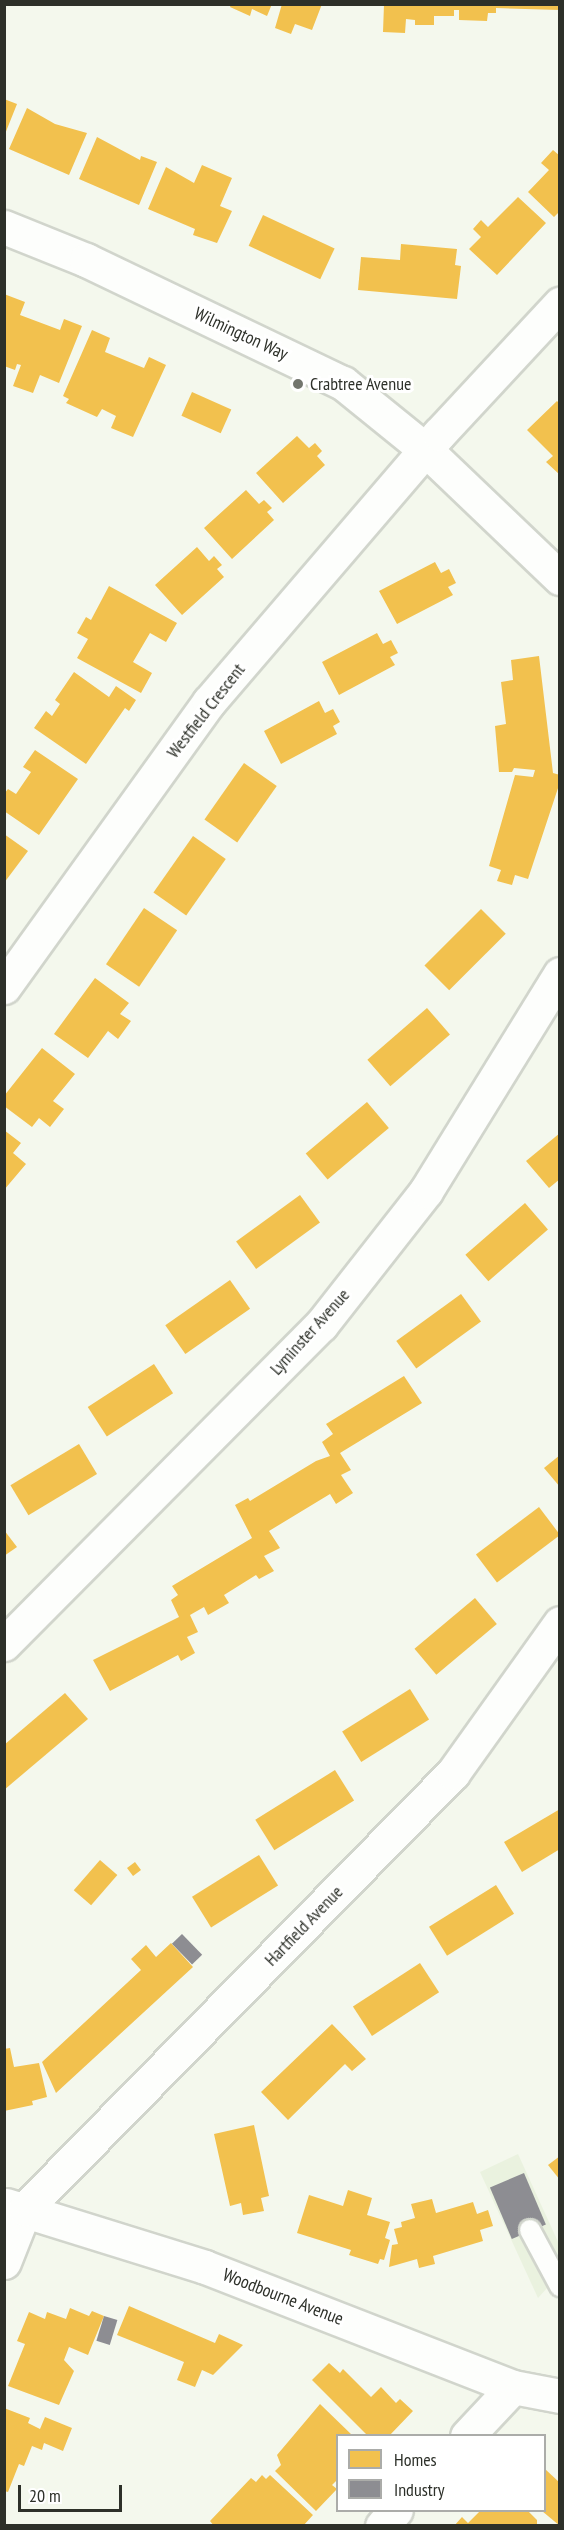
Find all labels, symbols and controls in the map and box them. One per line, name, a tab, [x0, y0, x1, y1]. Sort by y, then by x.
street label: Wilmington Way	[191, 303, 291, 365]
place label: Crabtree Avenue	[310, 373, 412, 395]
marker: Crabtree Avenue	[291, 377, 305, 391]
street label: Westfield Crescent	[162, 659, 250, 763]
street label: Lyminster Avenue	[266, 1284, 354, 1380]
street label: Hartfield Avenue	[260, 1881, 348, 1971]
street label: Woodbourne Avenue	[219, 2264, 347, 2330]
legend	[336, 2434, 546, 2512]
text: Homes	[394, 2448, 437, 2471]
scale bar	[21, 2473, 124, 2511]
text: Industry	[394, 2478, 444, 2501]
text: 20 m	[29, 2484, 61, 2507]

